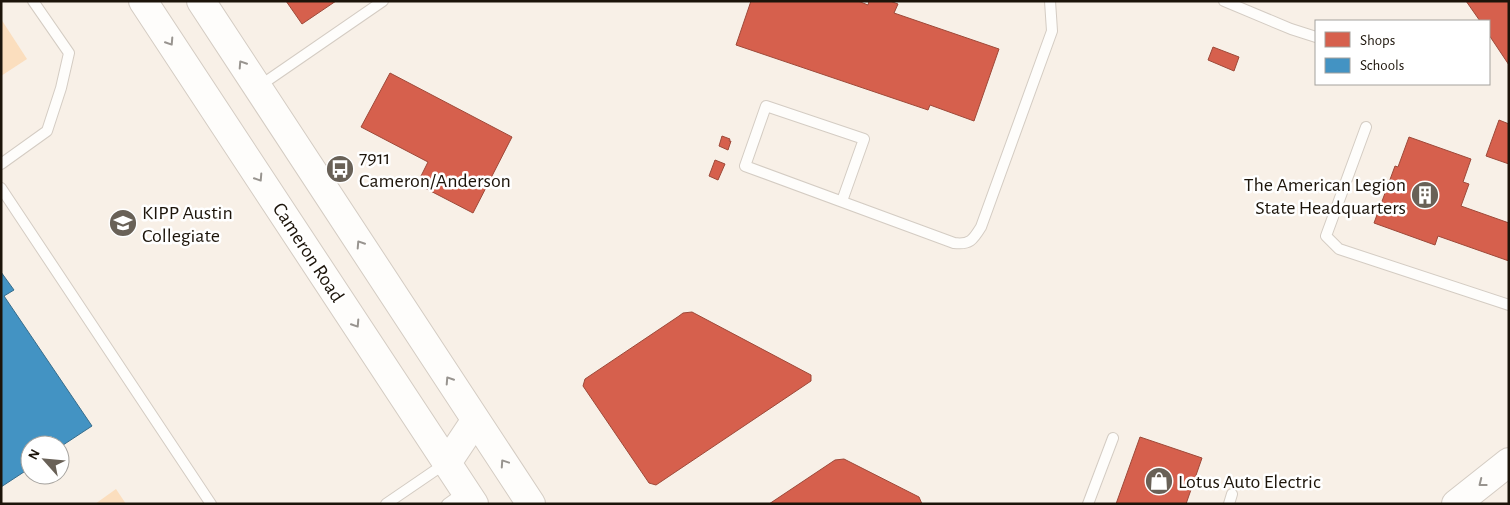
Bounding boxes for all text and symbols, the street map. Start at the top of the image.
legend [1315,20,1490,85]
text: Shops [1360,33,1395,48]
one-way arrow [164,36,173,46]
text: Schools [1360,58,1404,73]
one-way arrow [239,61,248,70]
place label: 7911 Cameron/Anderson [359,148,511,191]
bus stop icon: 7911 Cameron/Anderson [325,154,355,184]
one-way arrow [253,172,263,181]
place label: The American Legion State Headquarters [1244,175,1406,218]
building icon: The American Legion State Headquarters [1410,180,1440,210]
street label: Cameron Road [269,199,348,306]
place label: KIPP Austin Collegiate [142,203,233,246]
school or university icon: KIPP Austin Collegiate [108,208,138,238]
one-way arrow [357,241,366,250]
one-way arrow [349,318,359,327]
one-way arrow [446,377,455,386]
north arrow [20,435,70,485]
text: N [26,447,43,462]
one-way arrow [501,460,510,469]
shop icon: Lotus Auto Electric [1144,466,1174,496]
place label: Lotus Auto Electric [1178,472,1321,492]
one-way arrow [1479,477,1488,485]

